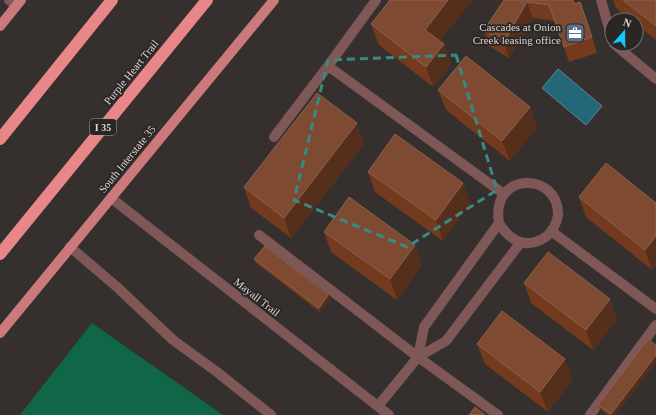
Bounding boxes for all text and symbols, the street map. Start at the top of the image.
north arrow [604,12,644,52]
text: N [622,16,633,30]
place label: Cascades at Onion Creek leasing office [473,21,561,46]
office icon: Cascades at Onion Creek leasing office [564,22,586,44]
street label: Purple Heart Trail [101,37,161,107]
road number: I 35 [90,119,116,135]
street label: South Interstate 35 [96,123,158,195]
street label: Mayall Trail [232,275,282,319]

